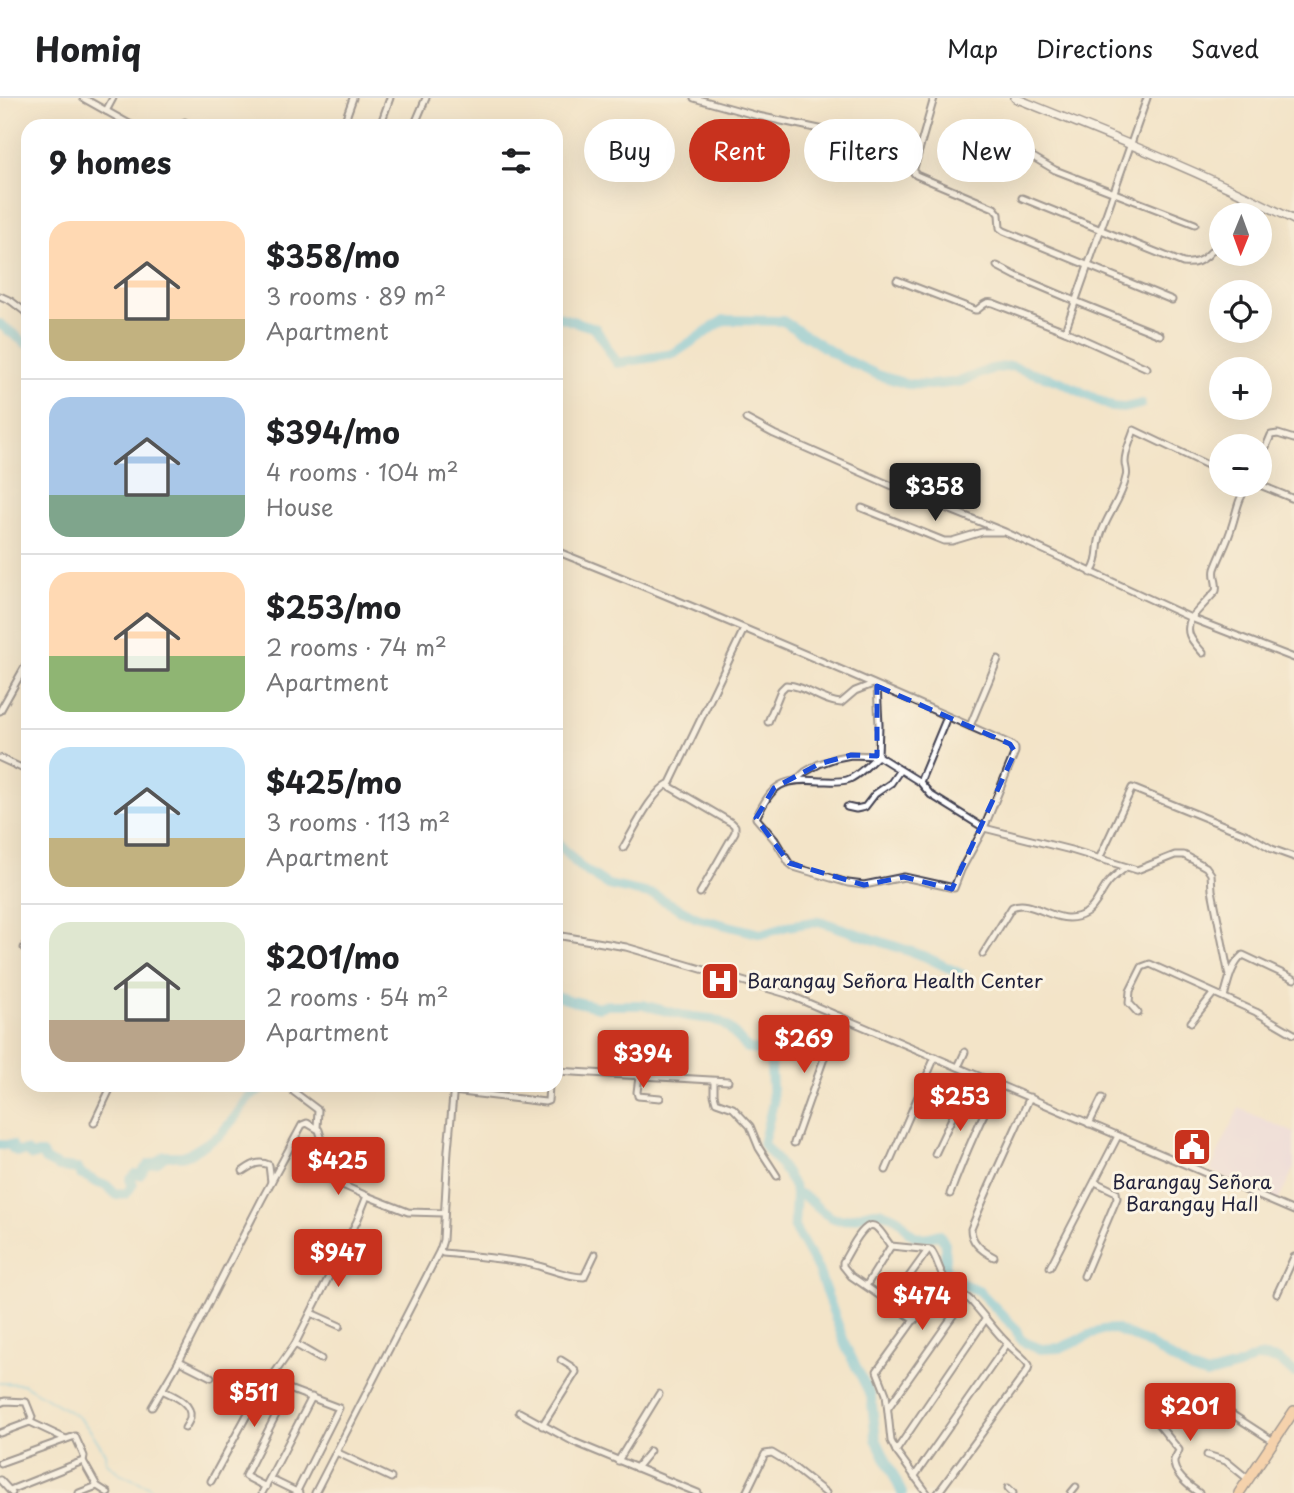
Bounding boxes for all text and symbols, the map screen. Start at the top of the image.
text: Homiq [35,23,141,73]
text: Map [947,30,998,66]
text: Directions [1036,30,1153,66]
text: Saved [1191,30,1259,66]
chip: Buy [584,119,675,182]
chip: Rent [689,119,790,182]
chip: Filters [804,119,923,182]
chip: New [937,119,1035,182]
text: 9 homes [49,139,171,184]
icon: filters [497,142,535,180]
north arrow [1209,203,1272,266]
map controls [1209,203,1272,497]
text: $358/mo [266,233,400,278]
icon: home [105,249,189,333]
text: 3 rooms · 89 m² [266,278,446,313]
button: locate [1209,280,1272,343]
text: Apartment [266,313,389,348]
button: + [1209,357,1272,420]
text: $394/mo [266,409,400,454]
icon: home [105,425,189,509]
button: − [1209,434,1272,497]
text: 4 rooms · 104 m² [266,454,459,489]
pin: $358 [894,464,976,523]
text: $358 [906,468,964,503]
text: House [266,489,333,524]
text: $253/mo [266,584,401,629]
icon: home [105,600,189,684]
text: 2 rooms · 74 m² [266,629,447,664]
text: Apartment [266,664,389,699]
text: $425/mo [266,759,402,804]
icon: home [105,775,189,859]
text: 3 rooms · 113 m² [266,804,450,839]
text: Apartment [266,839,389,874]
text: $201/mo [266,934,399,979]
icon: home [105,950,189,1034]
hospital icon: Barangay Señora Health Center [699,960,741,1002]
place label: Barangay Señora Health Center [747,966,1043,994]
text: 2 rooms · 54 m² [266,979,449,1014]
text: Apartment [266,1014,389,1049]
pin: $269 [763,1016,845,1075]
text: $269 [774,1020,834,1055]
pin: $394 [602,1030,684,1090]
text: $394 [614,1035,672,1070]
pin: $253 [919,1074,1001,1133]
text: $253 [930,1078,990,1113]
public building icon: Barangay Señora Barangay Hall [1171,1126,1213,1168]
pin: $425 [297,1138,379,1197]
text: $425 [308,1142,368,1177]
place label: Barangay Señora Barangay Hall [1112,1167,1272,1217]
pin: $947 [297,1230,379,1289]
text: $947 [310,1234,366,1269]
pin: $474 [881,1272,963,1332]
text: $474 [893,1277,951,1312]
pin: $511 [213,1370,295,1429]
text: $511 [229,1374,279,1409]
pin: $201 [1149,1384,1231,1443]
text: $201 [1161,1388,1219,1423]

